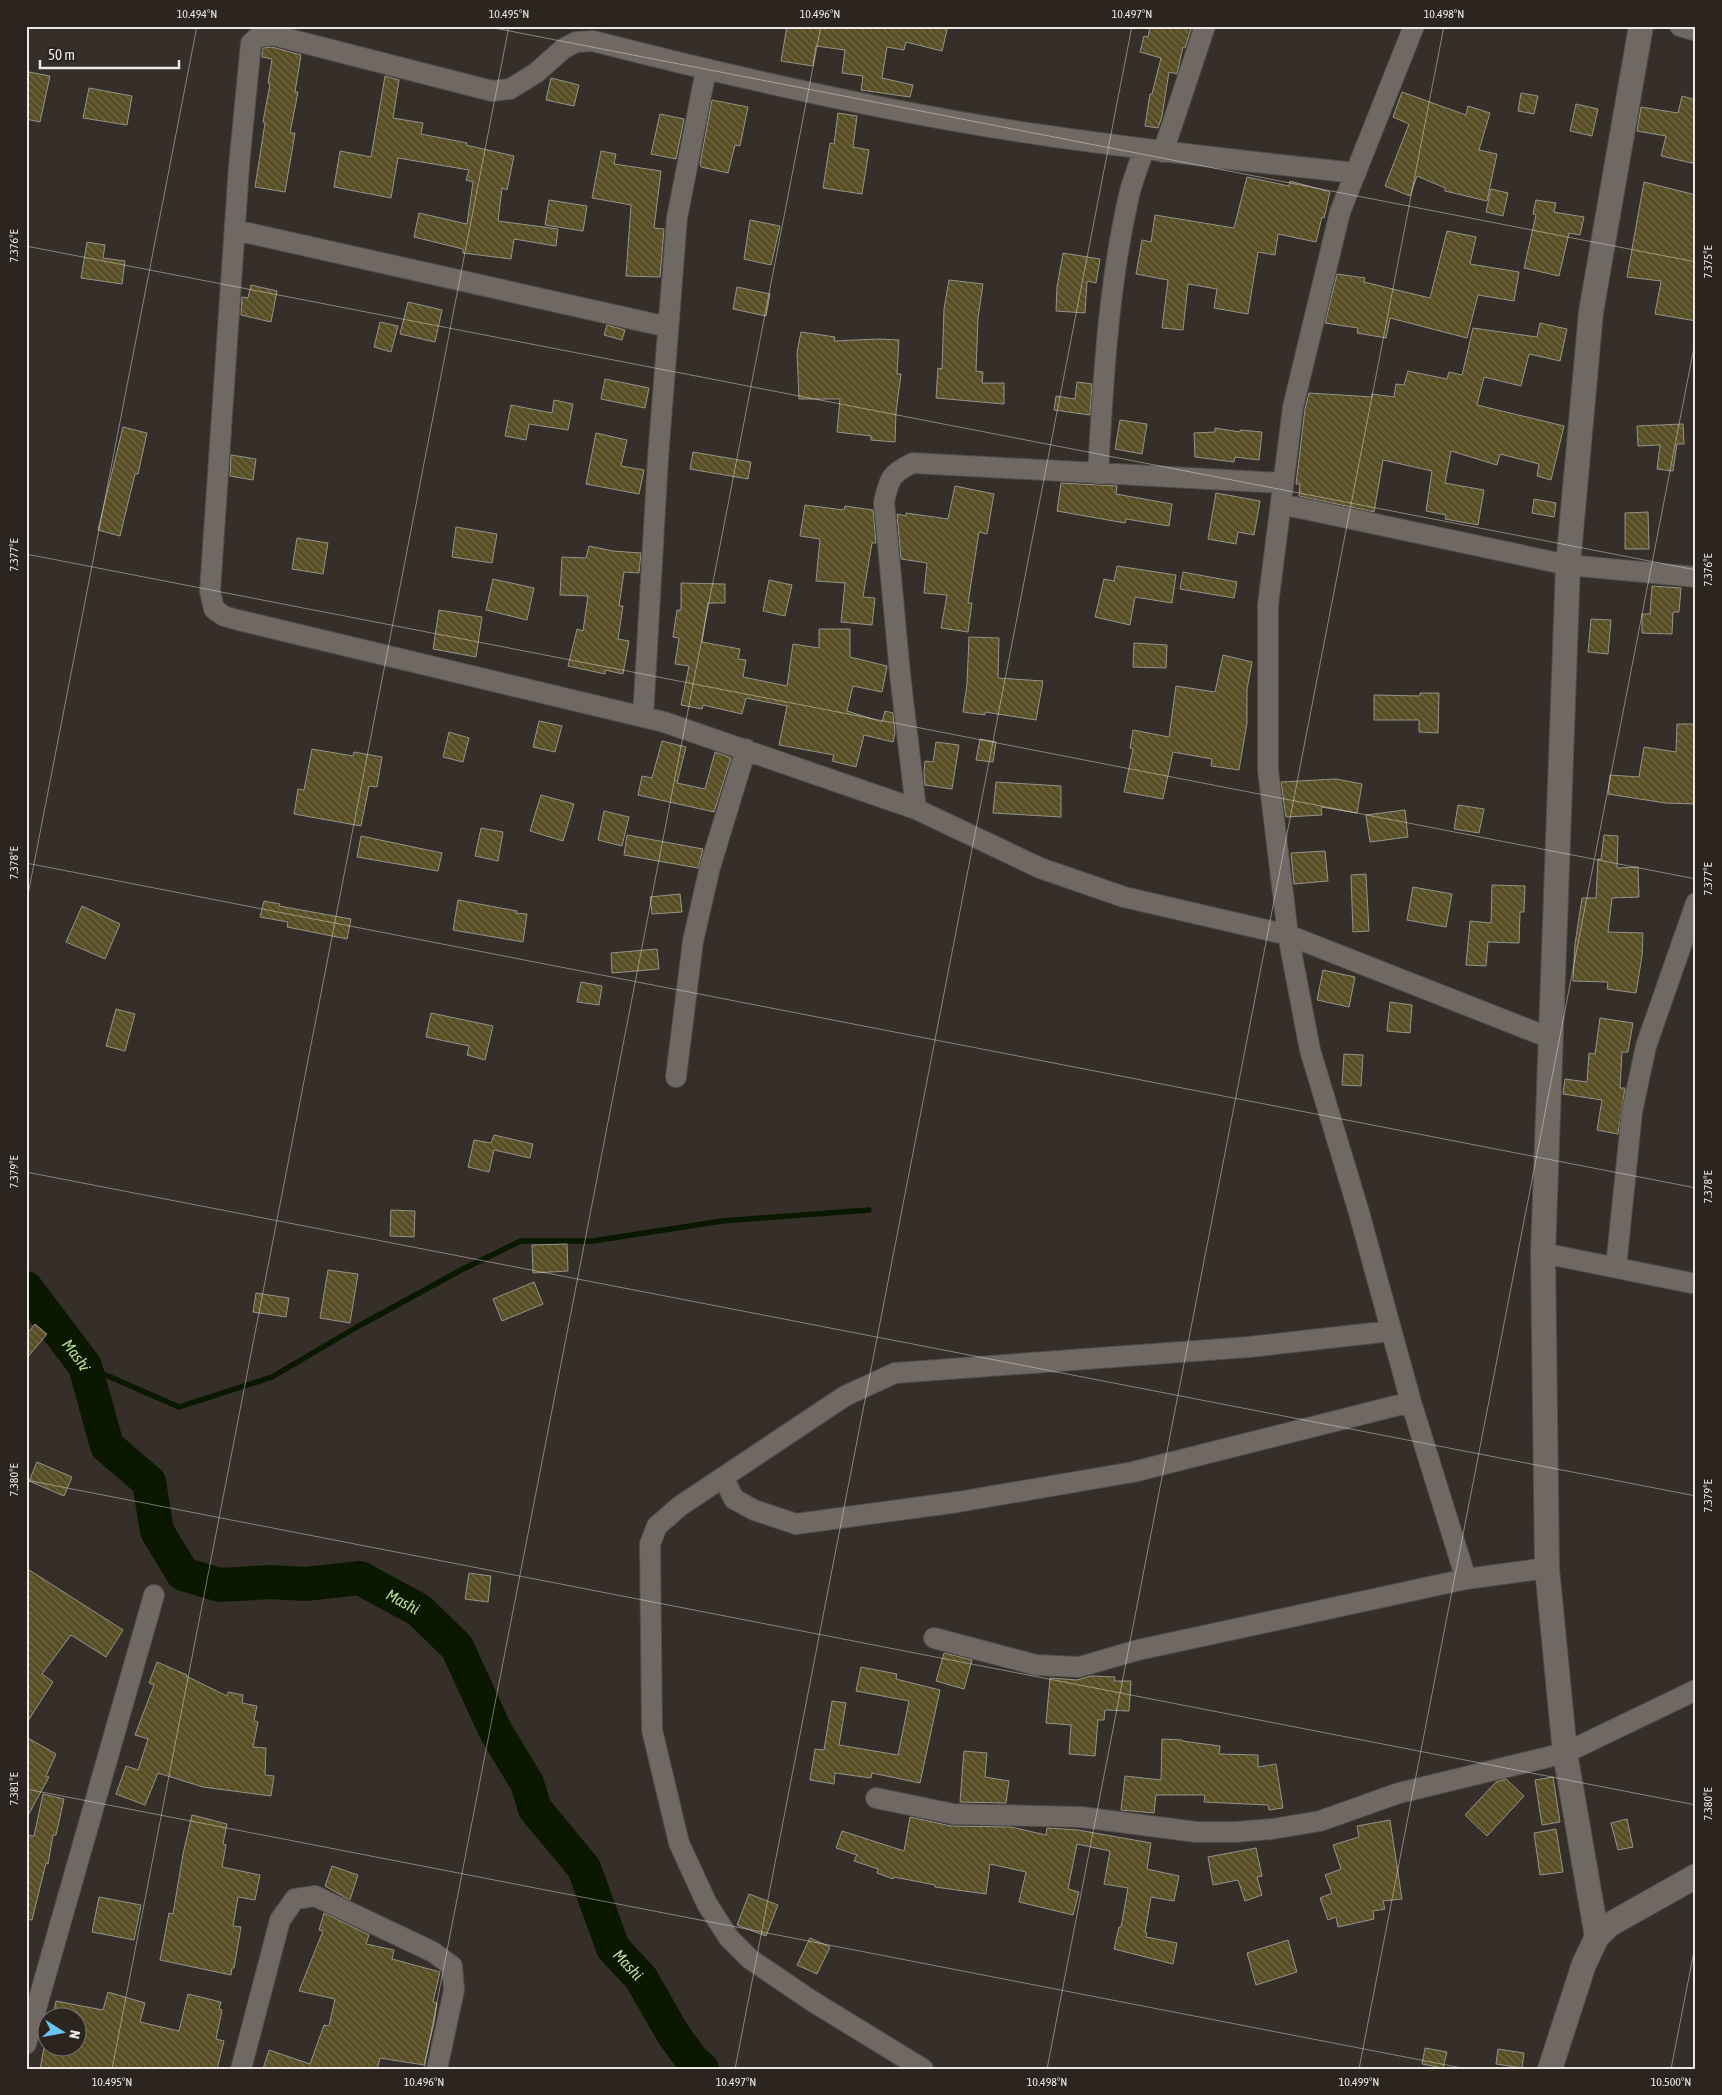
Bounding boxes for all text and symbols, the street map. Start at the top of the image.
text: 10.494°N [177,7,217,21]
text: 10.495°N [489,7,529,21]
text: 10.496°N [800,7,840,21]
text: 10.497°N [1112,7,1152,21]
text: 10.498°N [1424,7,1464,21]
scale bar [40,38,179,70]
text: 50 m [48,46,75,63]
text: 7.376°E [7,229,21,263]
text: 7.375°E [1701,245,1715,279]
text: 7.377°E [7,538,21,572]
text: 7.376°E [1701,553,1715,587]
text: 7.378°E [7,846,21,880]
text: 7.377°E [1701,862,1715,896]
text: 7.379°E [7,1155,21,1189]
text: 7.378°E [1701,1170,1715,1204]
water label: Mashi [59,1335,95,1372]
text: 7.380°E [7,1463,21,1497]
text: 7.379°E [1701,1479,1715,1513]
water label: Mashi [383,1585,423,1618]
text: 7.381°E [7,1772,21,1806]
text: 7.380°E [1701,1787,1715,1821]
water label: Mashi [610,1945,647,1984]
north arrow [38,2008,88,2058]
text: N [66,2029,83,2040]
text: 10.495°N [92,2075,132,2089]
text: 10.496°N [404,2075,444,2089]
text: 10.497°N [716,2075,756,2089]
text: 10.498°N [1027,2075,1067,2089]
text: 10.499°N [1339,2075,1379,2089]
text: 10.500°N [1651,2075,1691,2089]

